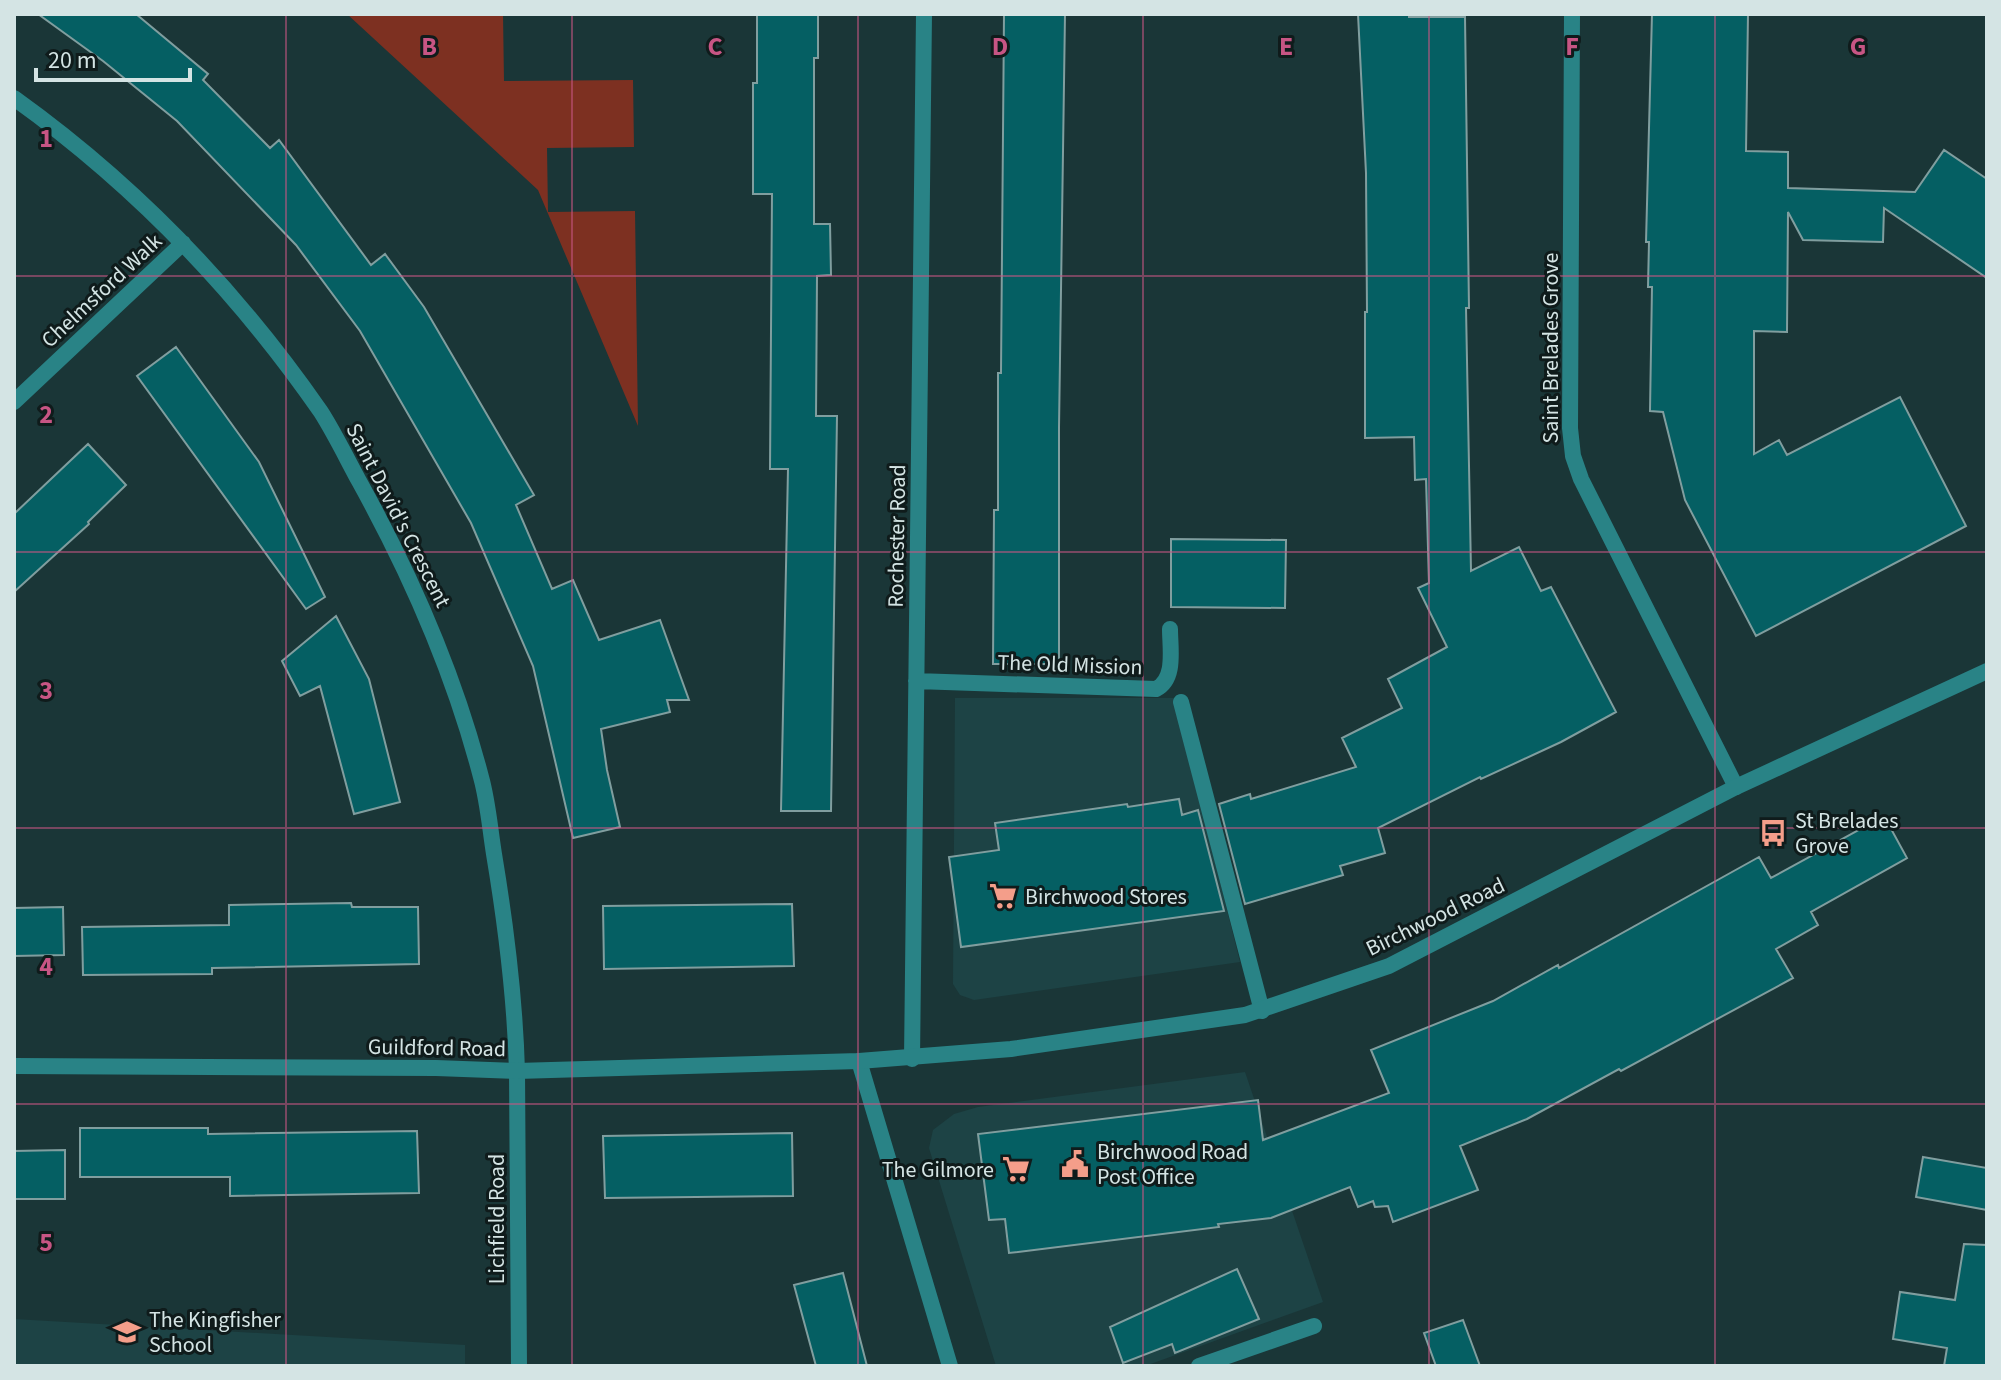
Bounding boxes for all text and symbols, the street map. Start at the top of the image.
text: B [421,28,437,65]
text: C [707,28,723,65]
text: D [992,28,1008,65]
text: E [1279,28,1293,65]
text: F [1565,28,1579,65]
text: G [1850,28,1866,65]
scale bar [36,32,190,82]
text: 20 m [48,43,97,78]
text: 1 [39,120,53,157]
street label: Chelmsford Walk [34,226,169,355]
street label: Saint Brelades Grove [1535,253,1567,443]
text: 2 [39,396,53,433]
street label: Saint David's Crescent [338,418,459,614]
street label: Rochester Road [880,464,914,608]
street label: The Old Mission [997,646,1143,684]
text: 3 [39,672,53,709]
place label: St Brelades Grove [1795,805,1898,862]
bus stop icon: St Brelades Grove [1758,818,1788,848]
street label: Birchwood Road [1360,869,1510,964]
supermarket icon: Birchwood Stores [988,881,1018,911]
place label: Birchwood Stores [1025,881,1187,913]
text: 4 [39,948,53,985]
street label: Guildford Road [368,1031,506,1065]
place label: Birchwood Road Post Office [1097,1136,1248,1193]
public building icon: Birchwood Road Post Office [1060,1149,1090,1179]
street label: Lichfield Road [481,1154,513,1284]
place label: The Gilmore [882,1154,994,1186]
supermarket icon: The Gilmore [1001,1154,1031,1184]
text: 5 [39,1224,53,1261]
place label: The Kingfisher School [149,1304,281,1361]
school or university icon: The Kingfisher School [112,1317,142,1347]

